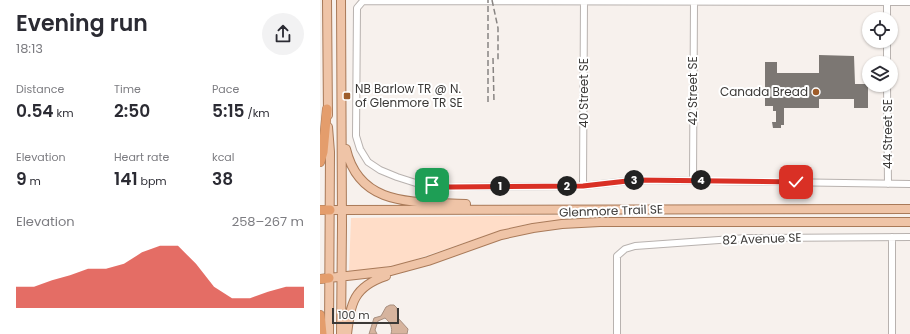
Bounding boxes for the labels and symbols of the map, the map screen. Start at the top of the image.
street label: 42 Street SE [684,56,701,126]
street label: 40 Street SE [575,58,592,128]
place label: NB Barlow TR @ N. of Glenmore TR SE [355,80,463,111]
place label: Canada Bread [720,83,808,100]
marker: Canada Bread [811,87,821,97]
marker: NB Barlow TR @ N. of Glenmore TR SE [342,91,352,101]
street label: 44 Street SE [879,99,896,169]
pin [779,165,813,199]
pin [415,168,449,202]
pin: 3 [624,170,644,190]
pin: 4 [691,170,711,190]
pin: 1 [490,176,510,196]
pin: 2 [557,176,577,196]
street label: Glenmore Trail SE [559,200,663,221]
street label: 82 Avenue SE [722,229,802,248]
scale bar [332,306,399,325]

